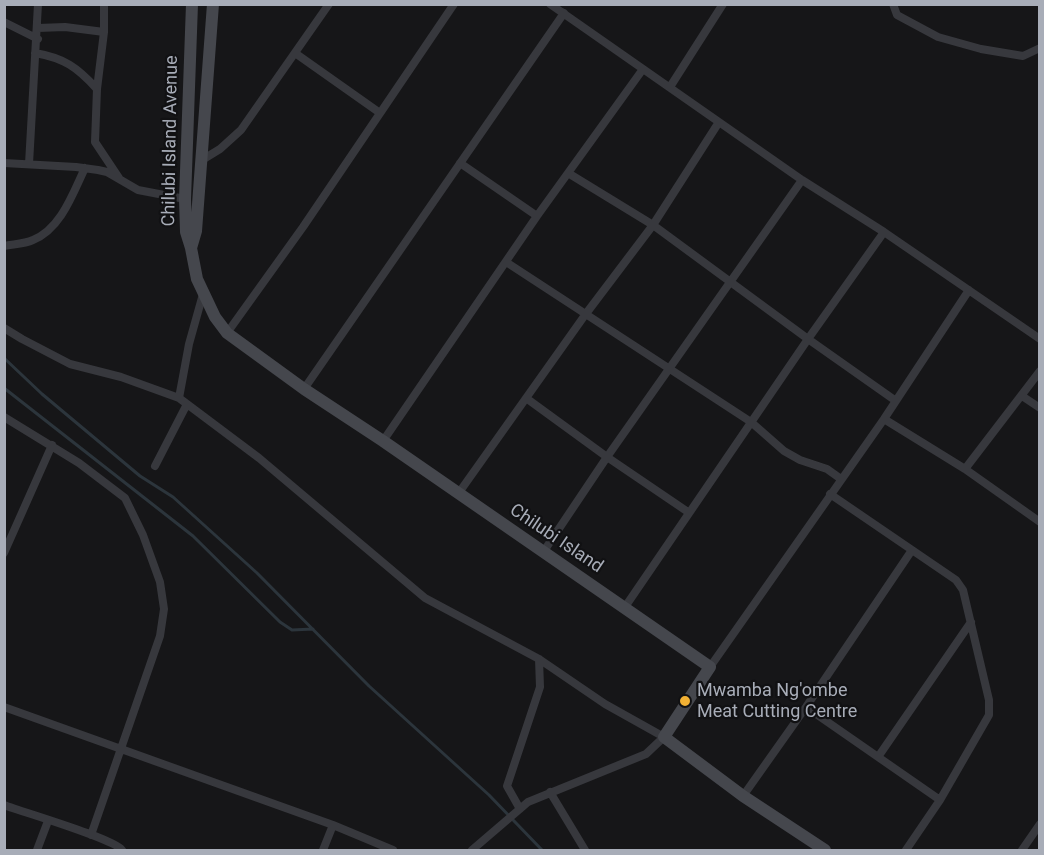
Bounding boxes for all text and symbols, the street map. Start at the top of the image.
street label: Chilubi Island Avenue [159,55,183,227]
street label: Chilubi Island [505,500,607,578]
place label: Mwamba Ng'ombe Meat Cutting Centre [697,680,857,722]
marker: Mwamba Ng'ombe Meat Cutting Centre [678,694,692,708]

